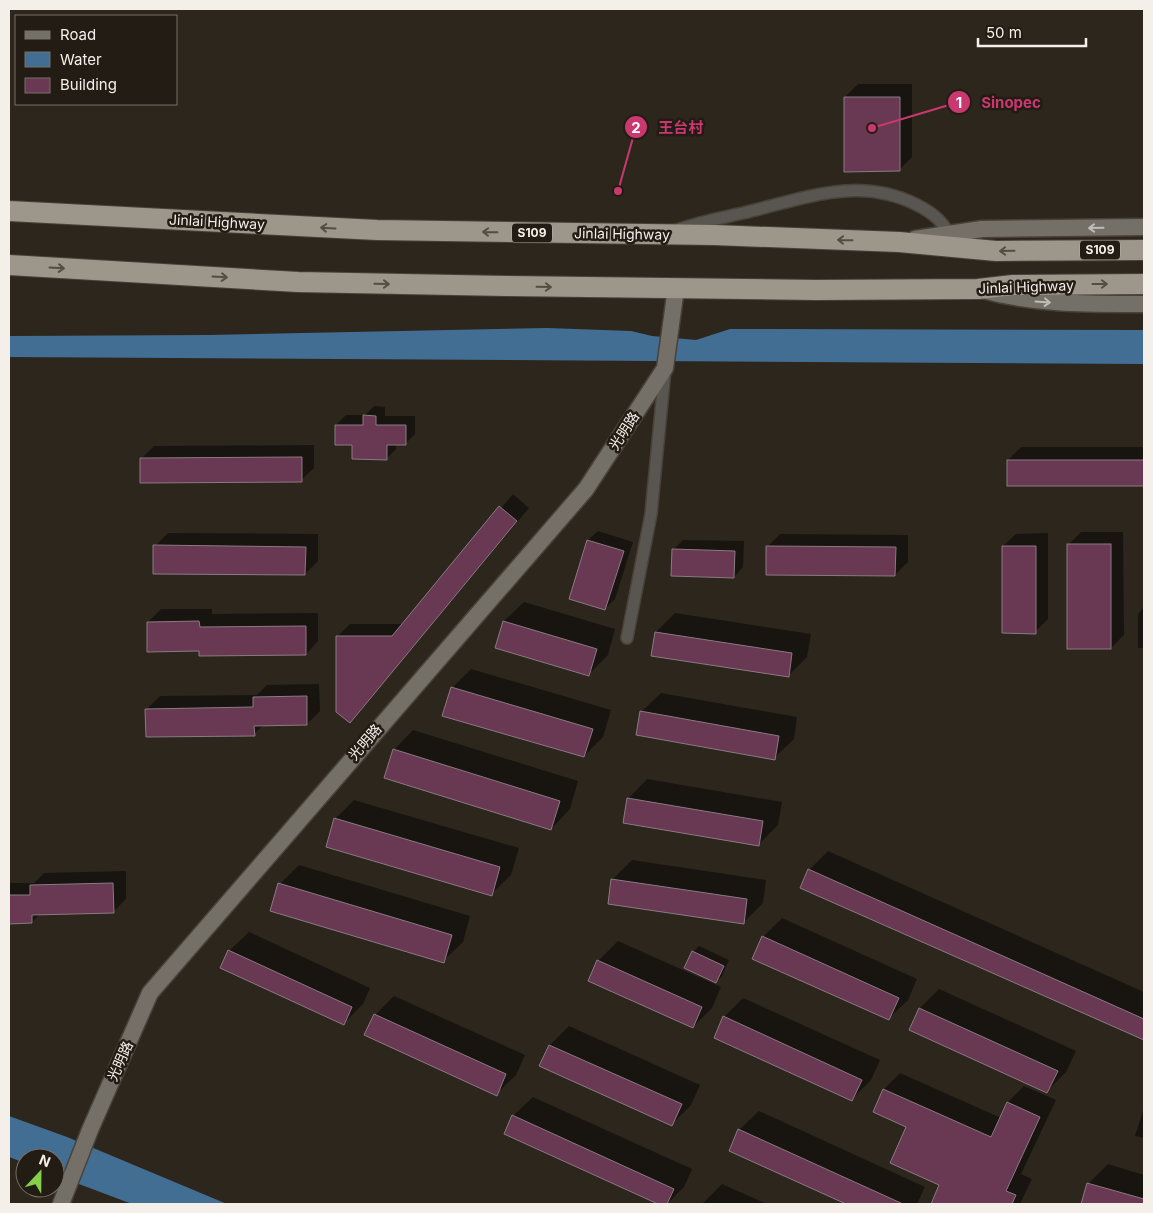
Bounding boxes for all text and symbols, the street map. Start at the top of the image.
legend [15,15,178,105]
scale bar [978,15,1086,47]
text: 50 m [986,23,1022,42]
text: Road [60,25,96,44]
text: Water [60,50,102,69]
text: Building [60,75,117,94]
callout: Sinopec [946,87,1051,117]
text: 1 [956,93,962,112]
text: Sinopec [981,93,1041,112]
callout: 王台村 [623,112,713,142]
text: 2 [631,118,641,137]
text: 王台村 [658,118,704,137]
street label: Jinlai Highway [169,211,265,233]
one-way arrow [320,223,336,232]
one-way arrow [1088,223,1104,233]
road number: S109 [512,224,552,242]
street label: Jinlai Highway [574,224,670,243]
one-way arrow [482,228,498,237]
one-way arrow [837,235,854,245]
road number: S109 [1080,240,1120,260]
one-way arrow [999,246,1016,256]
one-way arrow [49,263,65,272]
one-way arrow [211,273,227,282]
street label: Jinlai Highway [978,276,1074,297]
one-way arrow [374,279,390,288]
one-way arrow [1092,279,1108,289]
one-way arrow [536,282,552,291]
one-way arrow [1035,297,1051,307]
street label: 光明路 [605,408,642,453]
street label: 光明路 [344,720,385,763]
street label: 光明路 [103,1038,136,1083]
north arrow [15,1148,65,1198]
text: N [37,1151,53,1170]

